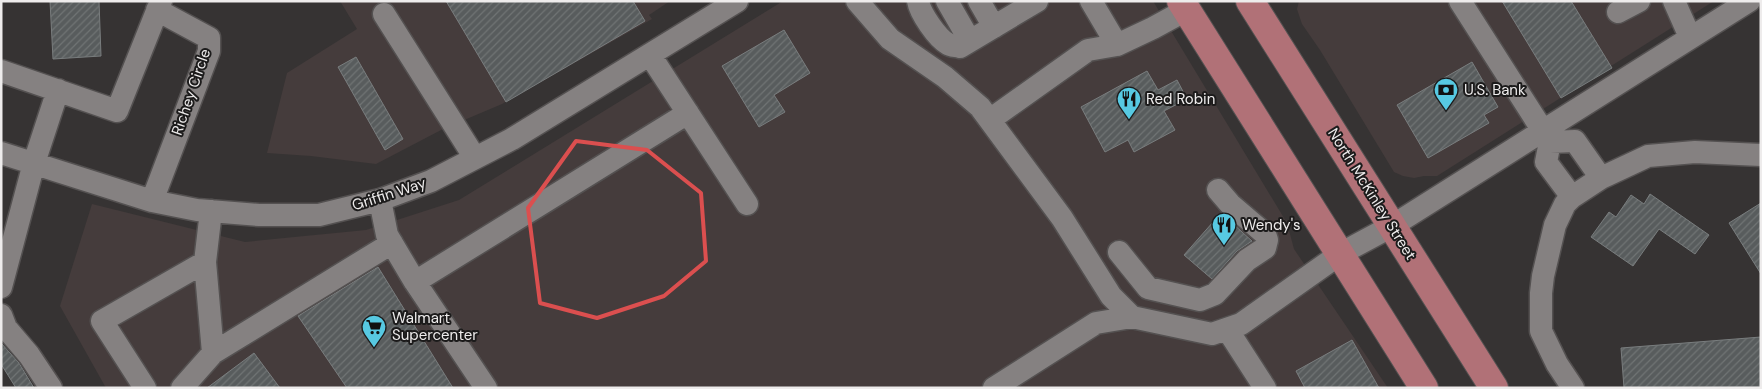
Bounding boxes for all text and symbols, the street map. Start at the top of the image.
street label: Richey Circle [167,46,215,138]
bank icon: U.S. Bank [1433,77,1459,111]
place label: U.S. Bank [1464,80,1526,100]
restaurant icon: Red Robin [1116,86,1142,120]
place label: Red Robin [1146,89,1215,109]
street label: North McKinley Street [1323,124,1421,264]
street label: Griffin Way [349,172,429,215]
restaurant icon: Wendy's [1211,212,1237,246]
place label: Wendy's [1242,215,1301,235]
place label: Walmart Supercenter [392,308,478,345]
supermarket icon: Walmart Supercenter [361,314,387,348]

